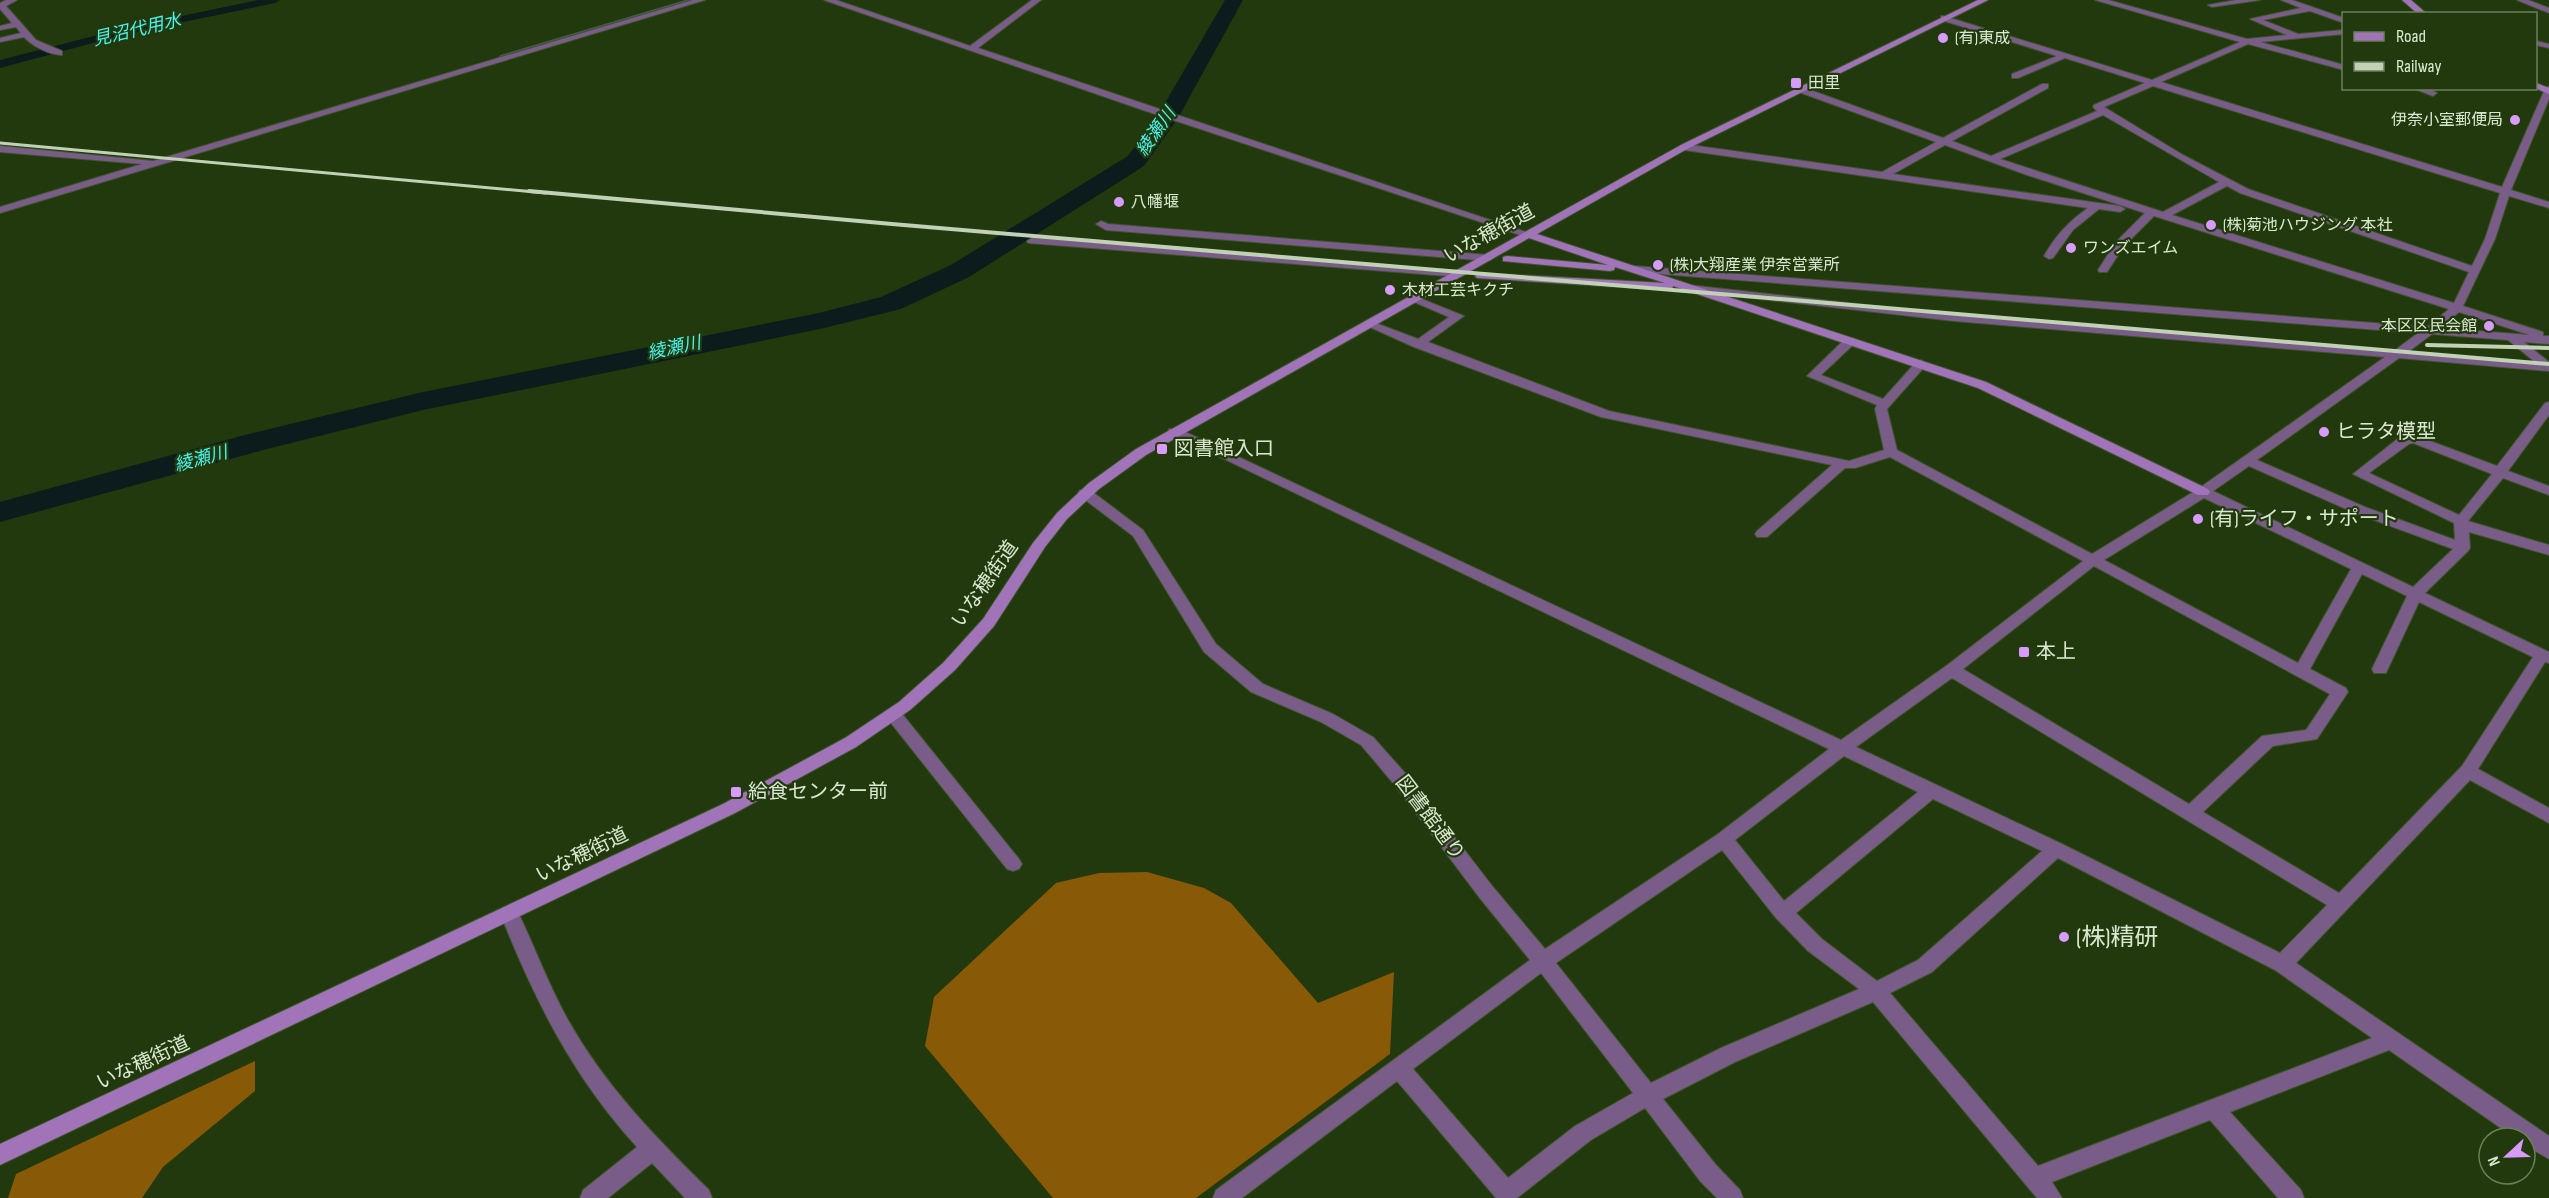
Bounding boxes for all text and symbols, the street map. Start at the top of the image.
water label: 見沼代用水 [91,9,185,50]
legend [2342,12,2537,90]
text: Road [2396,26,2426,47]
place label: (有)東成 [1955,29,2010,48]
marker: (有)東成 [1936,31,1950,45]
text: Railway [2396,56,2441,77]
place label: 田里 [1808,74,1840,93]
marker: 田里 [1789,76,1803,90]
water label: 綾瀬川 [1132,102,1181,160]
place label: 伊奈小室郵便局 [2391,111,2503,130]
marker: 伊奈小室郵便局 [2508,113,2522,127]
place label: 八幡堰 [1131,193,1179,212]
marker: 八幡堰 [1112,195,1126,209]
street label: いな穂街道 [1439,199,1539,269]
place label: (株)菊池ハウジング 本社 [2223,216,2392,235]
marker: (株)菊池ハウジング 本社 [2204,218,2218,232]
place label: ワンズエイム [2083,239,2178,258]
marker: ワンズエイム [2064,241,2078,255]
place label: (株)大翔産業 伊奈営業所 [1670,256,1839,275]
marker: (株)大翔産業 伊奈営業所 [1651,258,1665,272]
place label: 木材工芸キクチ [1402,281,1514,300]
marker: 木材工芸キクチ [1383,283,1397,297]
place label: 本区区民会館 [2381,317,2477,336]
marker: 本区区民会館 [2482,319,2496,333]
water label: 綾瀬川 [645,332,705,364]
place label: ヒラタ模型 [2336,420,2436,444]
marker: ヒラタ模型 [2317,425,2331,439]
place label: 図書館入口 [1174,437,1274,461]
water label: 綾瀬川 [172,441,232,476]
marker: 図書館入口 [1155,442,1169,456]
place label: (有)ライフ・サポート [2210,507,2399,531]
marker: (有)ライフ・サポート [2191,512,2205,526]
street label: いな穂街道 [946,536,1024,632]
place label: 本上 [2036,640,2076,664]
marker: 本上 [2017,645,2031,659]
street label: 図書館通り [1390,771,1470,865]
place label: 給食センター前 [748,780,888,804]
marker: 給食センター前 [729,785,743,799]
street label: いな穂街道 [532,822,632,888]
place label: (株)精研 [2076,923,2158,952]
marker: (株)精研 [2057,930,2071,944]
street label: いな穂街道 [93,1031,193,1095]
north arrow [2477,1126,2537,1186]
text: N [2484,1154,2505,1169]

